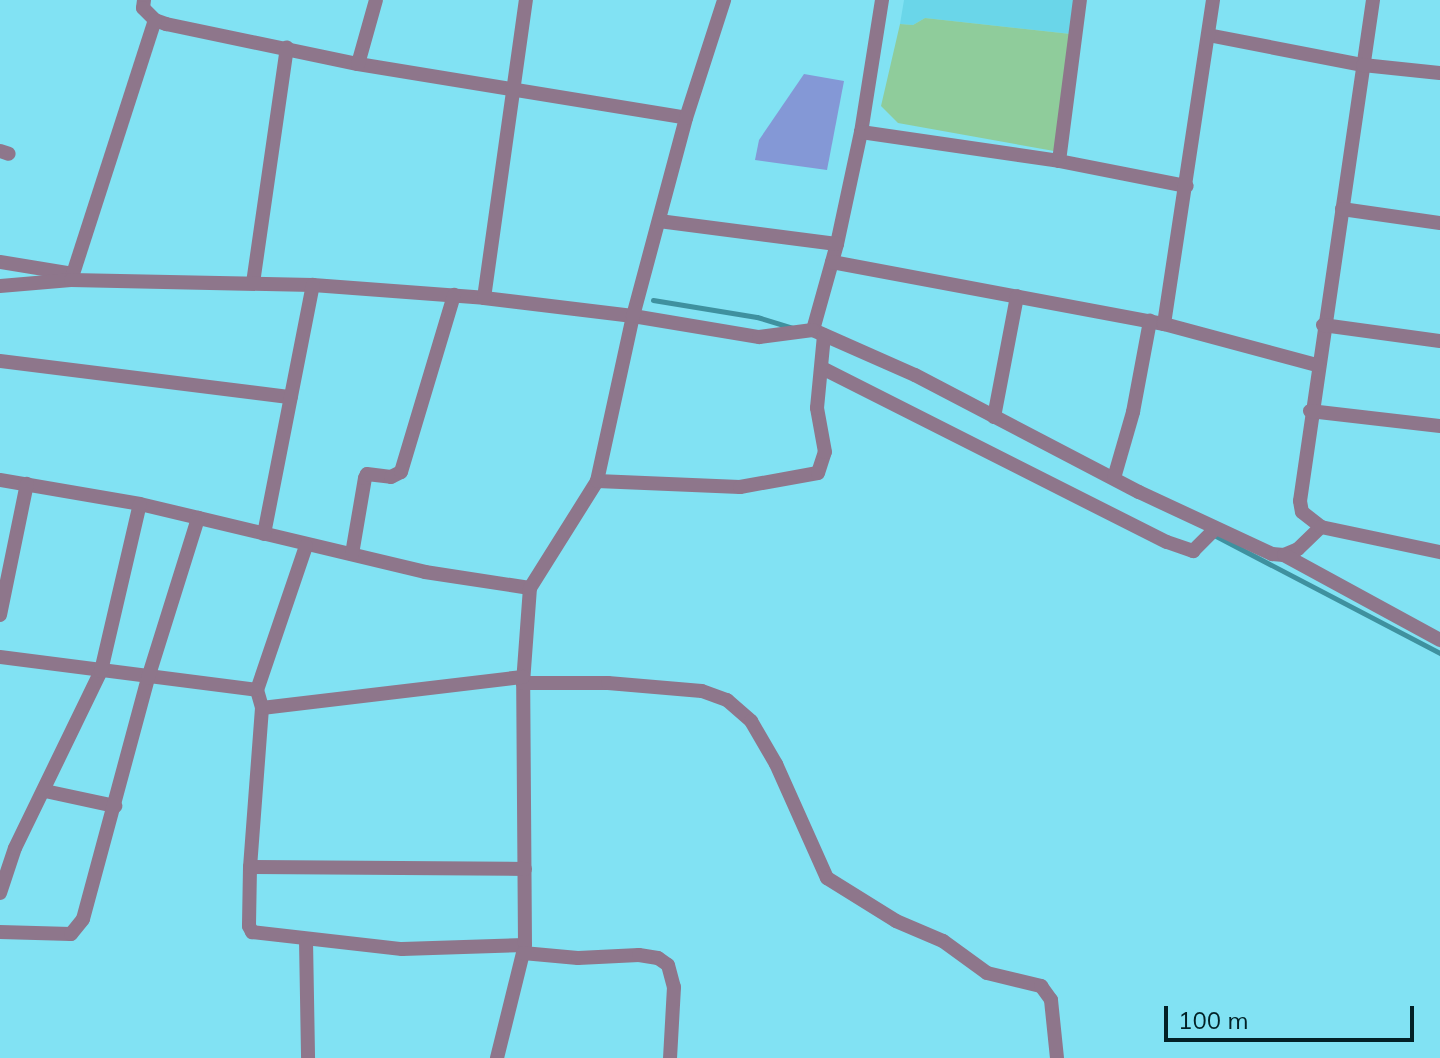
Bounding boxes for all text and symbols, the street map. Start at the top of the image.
scale bar [1168,990,1418,1040]
text: 100 m [1178,1005,1249,1035]

